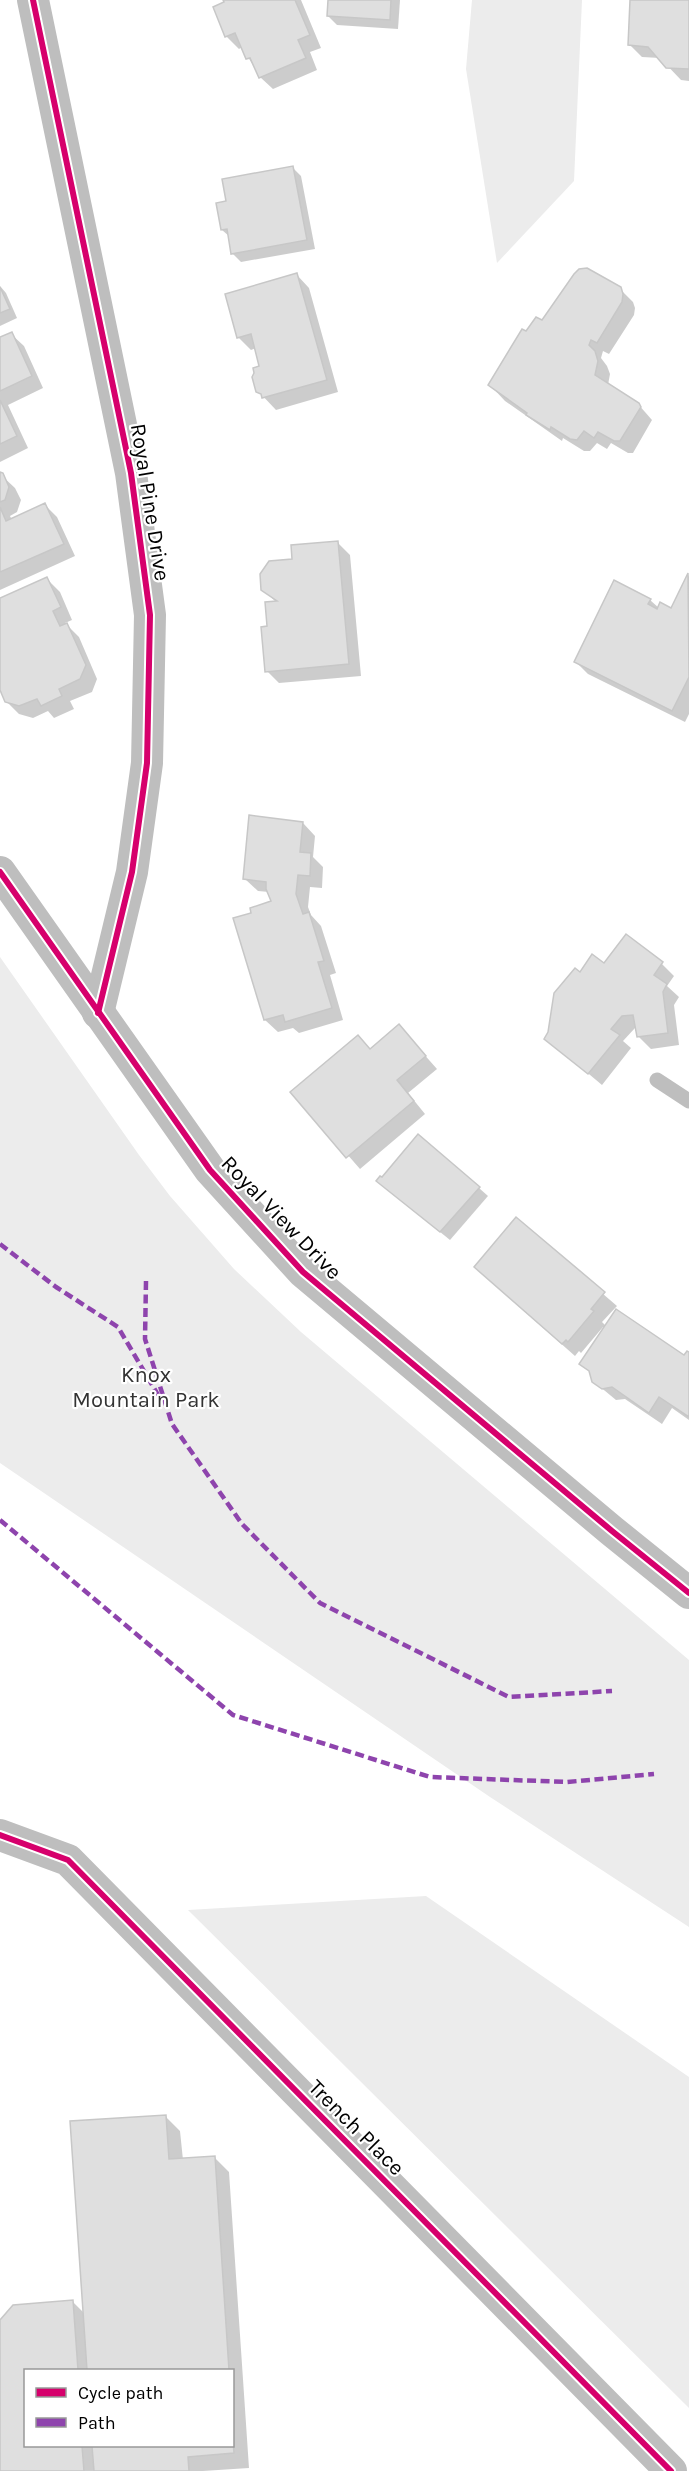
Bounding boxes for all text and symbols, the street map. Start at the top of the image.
street label: Royal Pine Drive [125,422,175,583]
street label: Royal View Drive [216,1150,347,1285]
park label: Knox Mountain Park [72,1362,220,1413]
street label: Trench Place [303,2074,410,2181]
legend [24,2369,234,2447]
text: Cycle path [78,2382,163,2404]
text: Path [78,2412,116,2434]

